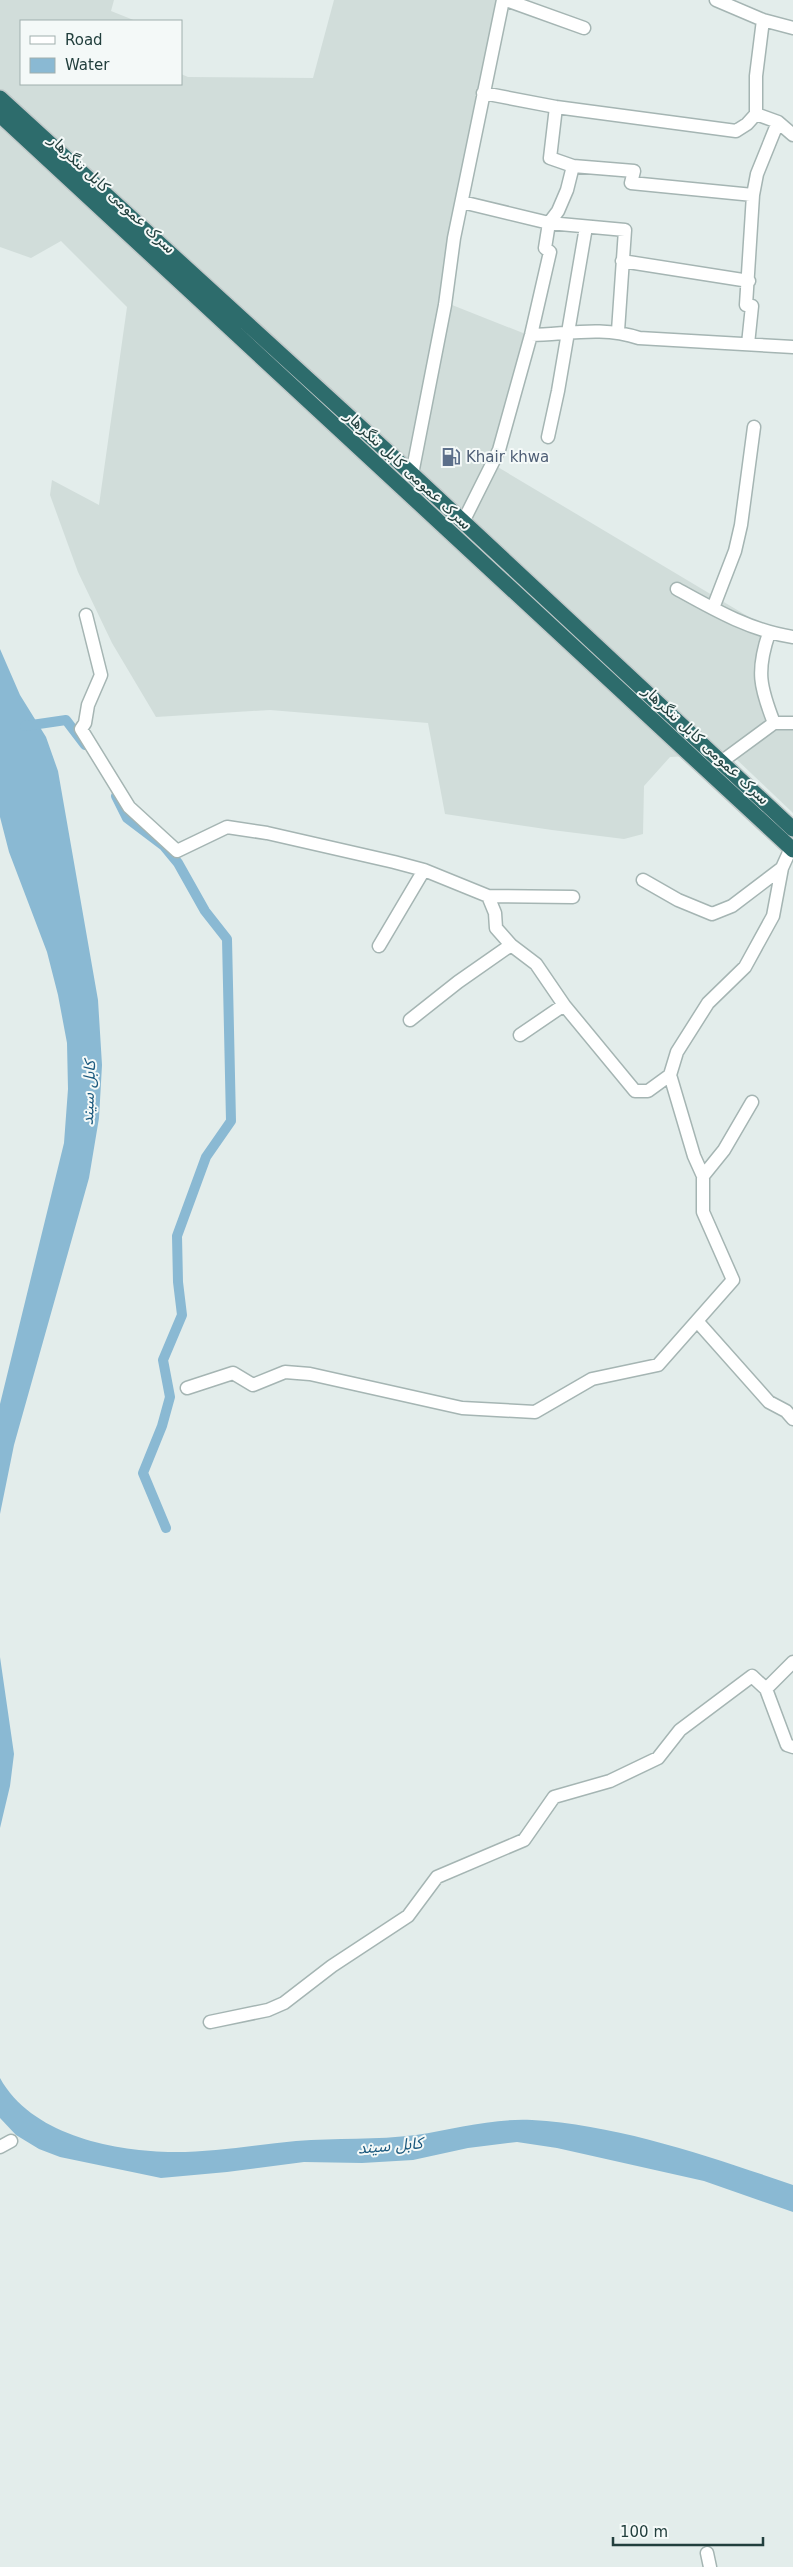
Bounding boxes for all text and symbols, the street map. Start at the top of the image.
legend [20,20,182,85]
text: Road [65,31,103,49]
text: Water [65,56,110,74]
street label: سرک عمومی کابل ننگرهار [44,130,179,257]
street label: سرک عمومی کابل ننگرهار [340,406,475,533]
fuel station icon: Khair khwa [440,446,462,468]
place label: Khair khwa [466,448,549,466]
street label: سرک عمومی کابل ننگرهار [638,681,773,808]
water label: کابل سيند [78,1057,99,1126]
water label: کابل سيند [357,2133,427,2158]
scale bar [613,2514,763,2546]
text: 100 m [620,2523,668,2541]

